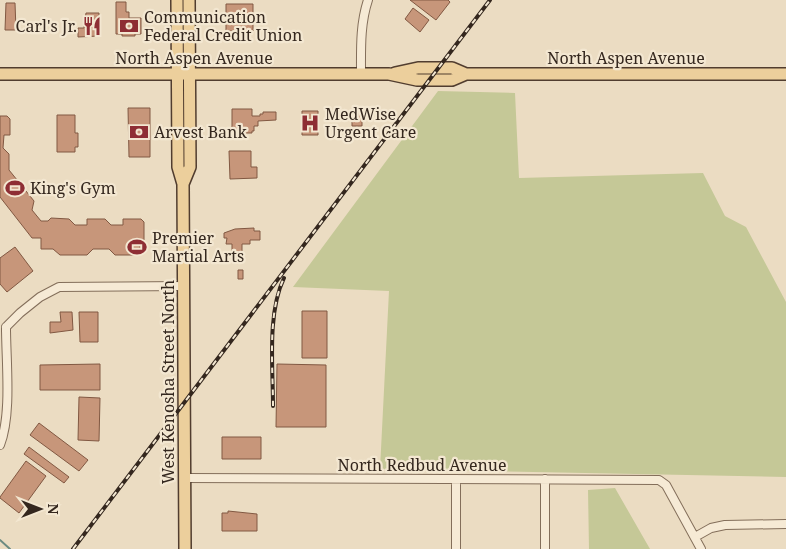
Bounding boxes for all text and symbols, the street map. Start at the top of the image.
place label: Communication Federal Credit Union [144,6,302,46]
place label: Carl's Jr. [16,15,77,37]
restaurant icon: Carl's Jr. [81,15,103,37]
bank icon: Communication Federal Credit Union [118,15,140,37]
street label: North Aspen Avenue [115,47,273,69]
street label: North Aspen Avenue [547,47,705,69]
place label: MedWise Urgent Care [325,103,416,143]
hospital icon: MedWise Urgent Care [299,112,321,134]
bank icon: Arvest Bank [128,121,150,143]
place label: Arvest Bank [154,121,247,143]
sports icon: King's Gym [4,177,26,199]
place label: King's Gym [30,177,116,199]
place label: Premier Martial Arts [152,227,244,267]
sports icon: Premier Martial Arts [126,236,148,258]
street label: West Kenosha Street North [157,280,179,484]
street label: North Redbud Avenue [338,454,506,476]
north arrow [15,484,65,534]
text: N [44,503,63,515]

